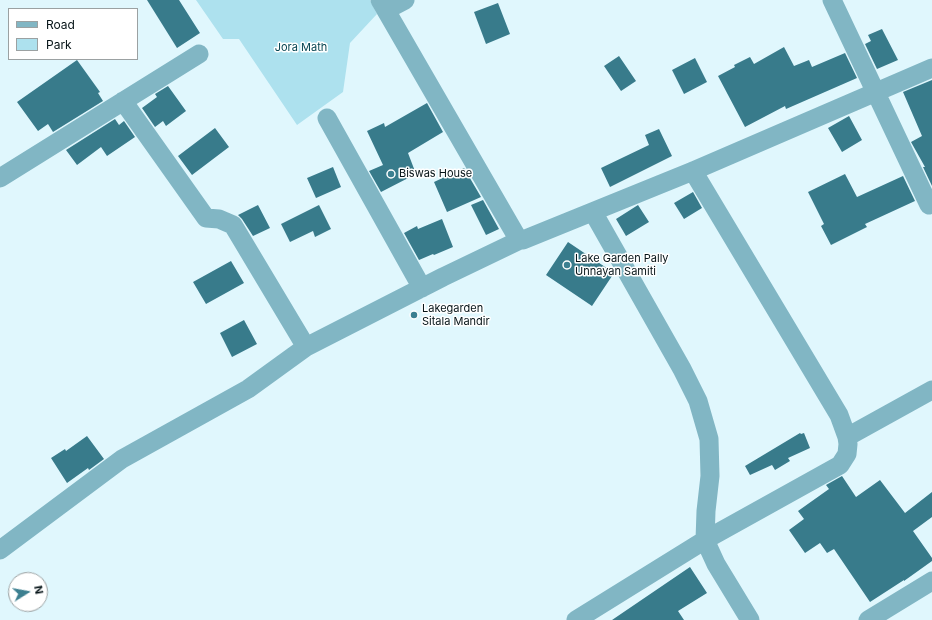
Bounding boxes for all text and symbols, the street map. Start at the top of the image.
legend [8,8,138,60]
text: Road [46,17,75,32]
text: Park [46,37,72,52]
park label: Jora Math [275,41,327,55]
place label: Biswas House [399,167,472,181]
marker: Biswas House [386,169,396,179]
place label: Lake Garden Pally Unnayan Samiti [575,252,669,278]
marker: Lake Garden Pally Unnayan Samiti [562,260,572,270]
place label: Lakegarden Sitala Mandir [422,302,490,328]
marker: Lakegarden Sitala Mandir [409,310,419,320]
north arrow [8,572,48,612]
text: N [31,584,46,595]

